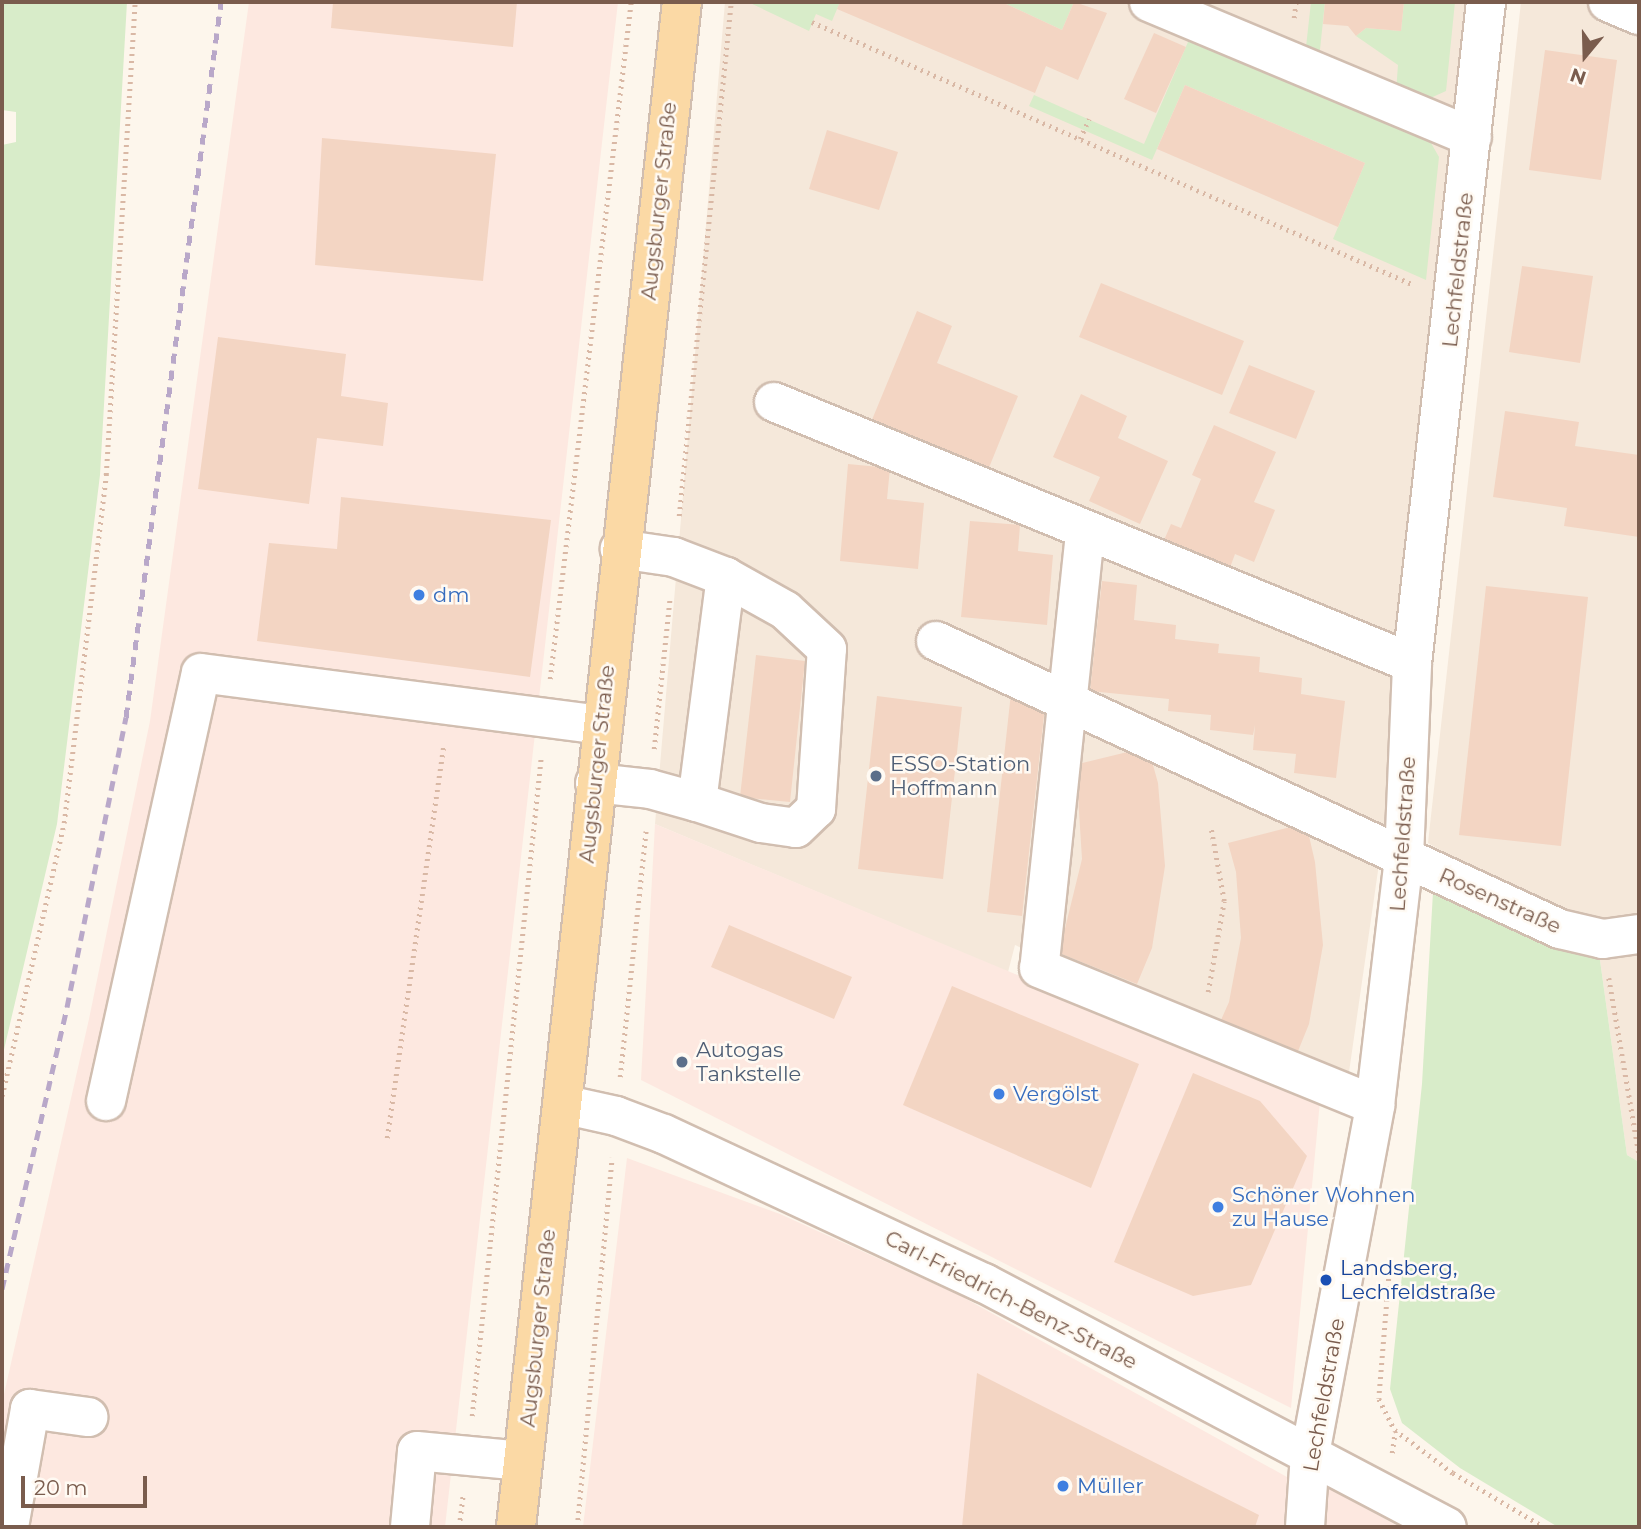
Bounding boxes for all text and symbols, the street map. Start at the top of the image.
north arrow [1550,21,1620,91]
text: N [1567,63,1589,90]
street label: Augsburger Straße [636,101,682,301]
street label: Lechfeldstraße [1437,191,1479,349]
place label: dm [433,582,470,608]
marker: dm [411,587,427,603]
street label: Augsburger Straße [574,664,620,864]
place label: ESSO-Station Hoffmann [890,751,1030,801]
street label: Lechfeldstraße [1385,755,1421,913]
marker: ESSO-Station Hoffmann [868,768,884,784]
street label: Rosenstraße [1435,863,1565,939]
place label: Autogas Tankstelle [696,1037,801,1087]
marker: Autogas Tankstelle [674,1054,690,1070]
place label: Vergölst [1013,1081,1099,1107]
marker: Vergölst [991,1086,1007,1102]
place label: Schöner Wohnen zu Hause [1232,1182,1415,1232]
marker: Schöner Wohnen zu Hause [1210,1199,1226,1215]
street label: Carl-Friedrich-Benz-Straße [881,1225,1141,1375]
street label: Augsburger Straße [515,1228,561,1428]
place label: Landsberg, Lechfeldstraße [1340,1255,1496,1305]
marker: Landsberg, Lechfeldstraße [1318,1272,1334,1288]
street label: Lechfeldstraße [1298,1316,1350,1474]
scale bar [24,1462,150,1506]
place label: Müller [1077,1473,1144,1499]
text: 20 m [34,1475,88,1500]
marker: Müller [1055,1478,1071,1494]

